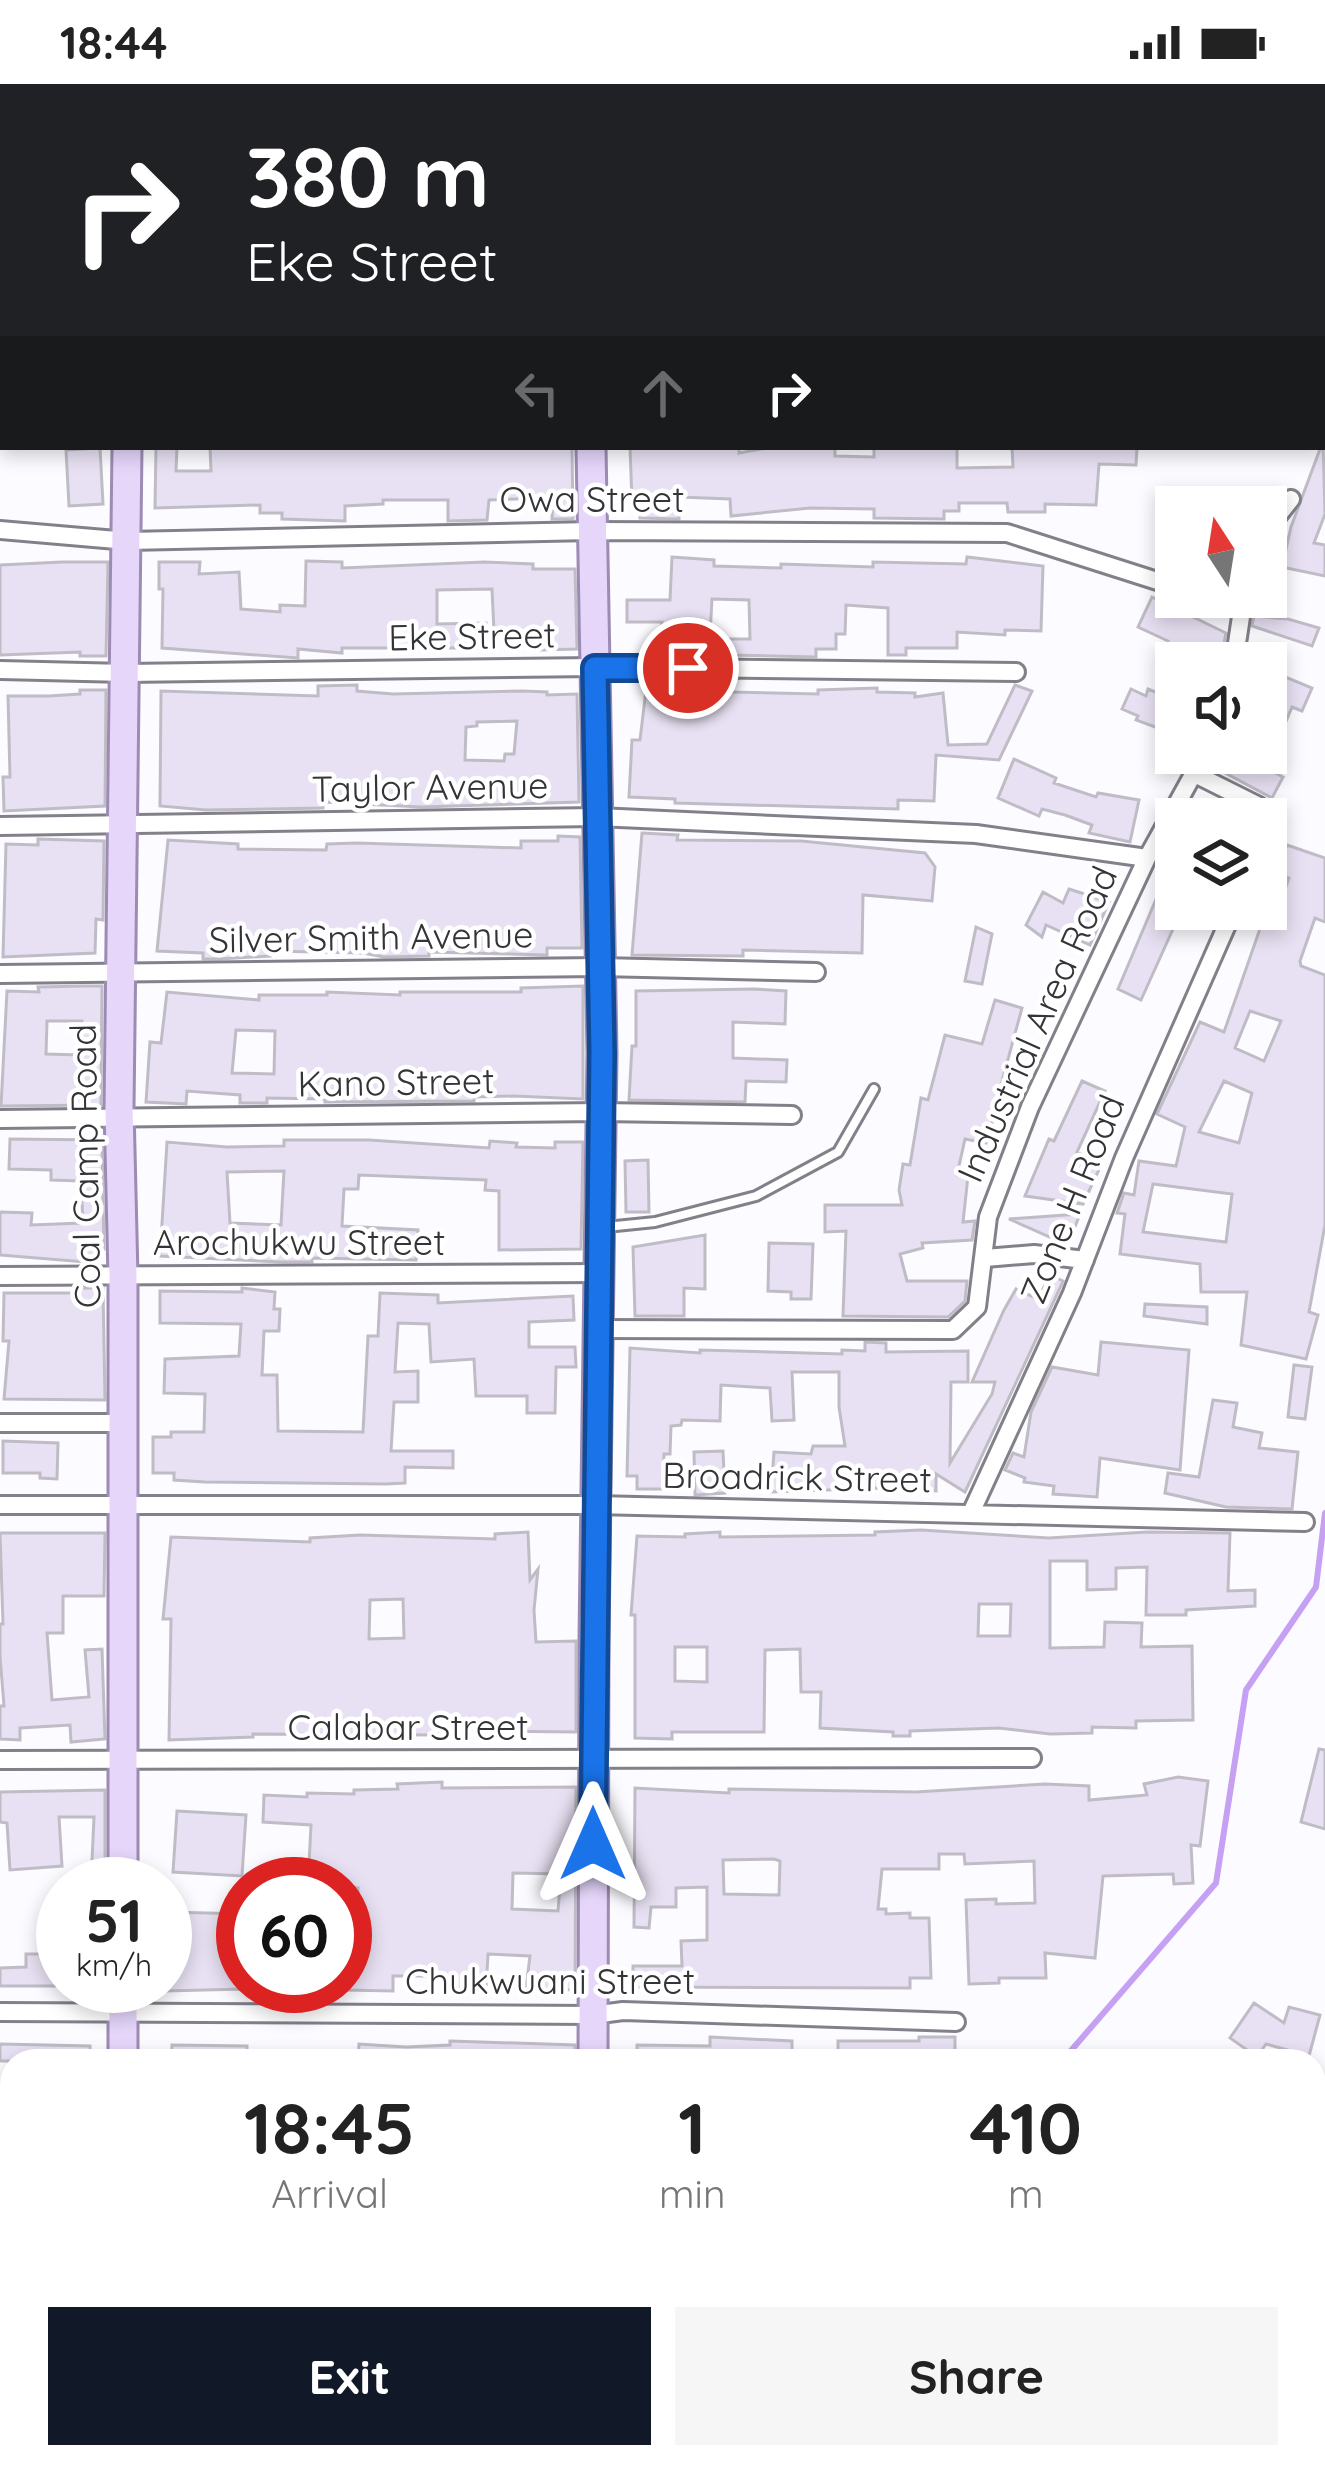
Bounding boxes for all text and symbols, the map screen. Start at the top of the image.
text: 18:44 [60,14,167,70]
text: 380 m [246,123,490,228]
icon: right [48,132,204,288]
text: Eke Street [246,227,497,295]
icon: left [504,360,570,426]
icon: ahead [630,360,696,426]
icon: right [756,360,822,426]
street label: Owa Street [500,476,684,521]
north arrow [1155,486,1287,618]
map controls [1155,486,1287,930]
street label: Eke Street [388,612,556,659]
pin [637,617,739,719]
icon: arrive [655,635,721,701]
button: sound [1155,642,1287,774]
street label: Taylor Avenue [311,762,549,811]
button: layers [1155,798,1287,930]
street label: Industrial Area Road [947,859,1126,1189]
street label: Silver Smith Avenue [208,911,534,962]
street label: Coal Camp Road [60,1023,109,1309]
street label: Kano Street [297,1057,495,1106]
street label: Zone H Road [1009,1088,1134,1310]
street label: Arochukwu Street [153,1219,445,1264]
street label: Broadrick Street [662,1452,932,1501]
street label: Calabar Street [287,1704,529,1749]
position arrow [530,1781,656,1907]
speed limit sign: 60 [216,1857,372,2013]
text: 51 [85,1882,143,1957]
text: km/h [76,1946,152,1984]
street label: Chukwuani Street [405,1958,695,2003]
text: 18:45 [244,2082,415,2172]
text: 1 [678,2082,706,2172]
text: 410 [970,2082,1082,2172]
text: Arrival [271,2169,388,2218]
text: min [659,2169,726,2218]
text: m [1008,2169,1044,2218]
button: Exit [48,2307,651,2445]
button: Share [675,2307,1278,2445]

